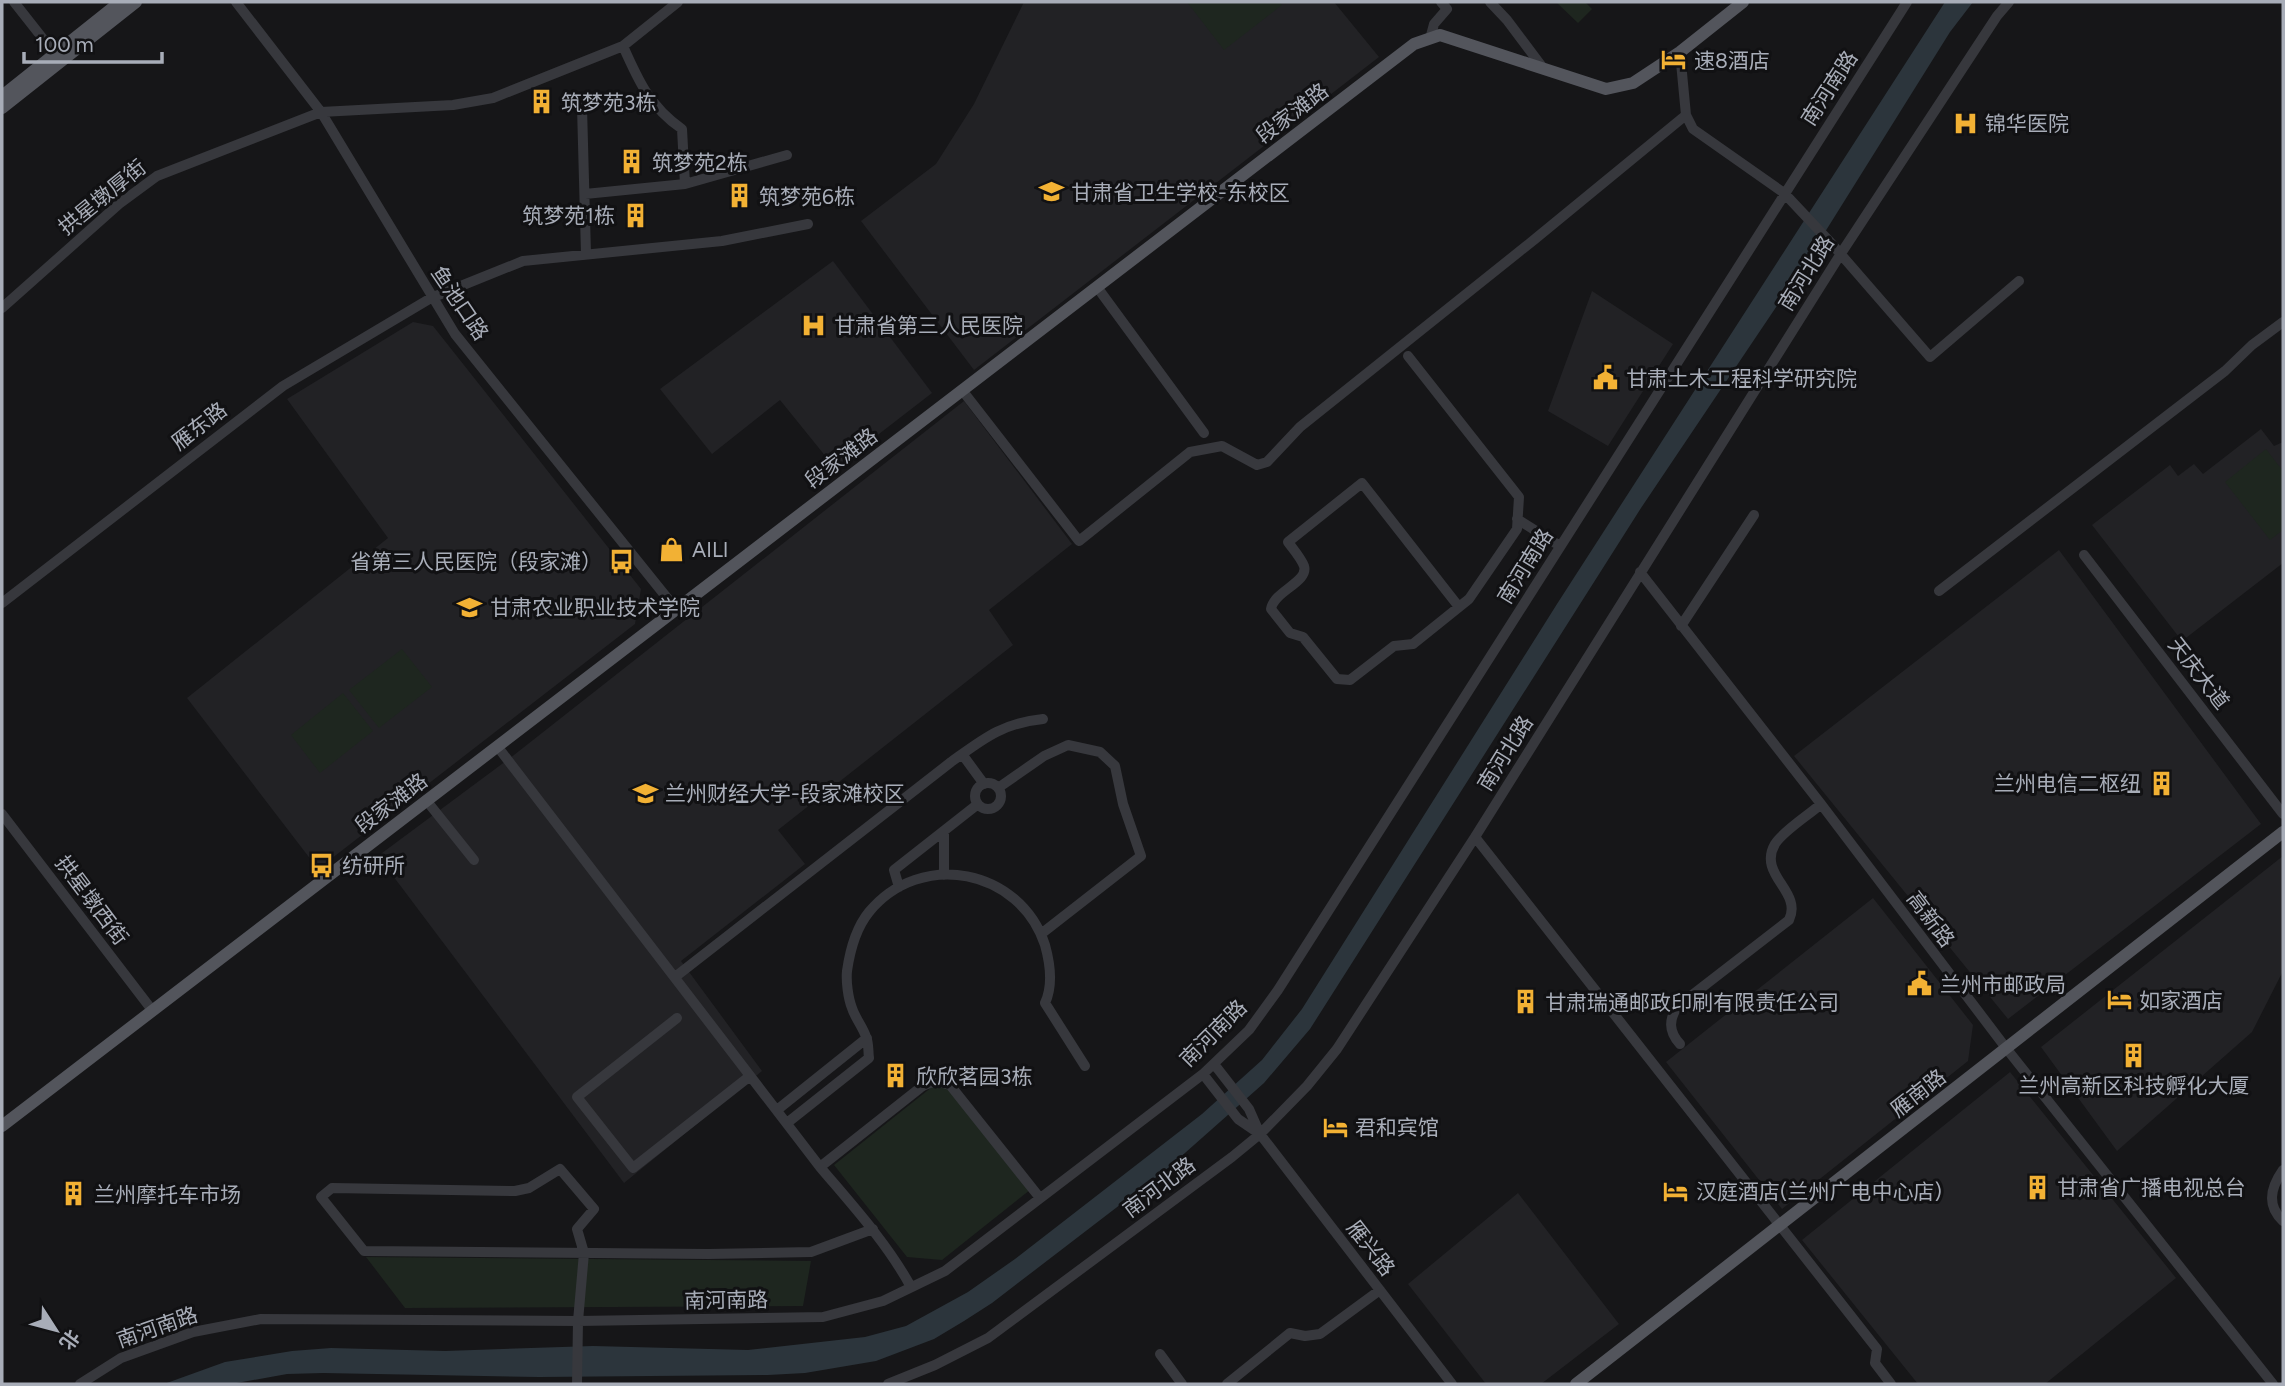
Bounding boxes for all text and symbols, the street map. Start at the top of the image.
scale bar [24,21,163,65]
text: 100 m [35,32,94,57]
hotel icon: 速8酒店 [1660,46,1688,74]
street label: 南河南路 [1796,46,1862,130]
place label: 速8酒店 [1694,48,1770,73]
street label: 段家滩路 [1251,78,1333,148]
building icon: 筑梦苑3栋 [527,88,555,116]
place label: 筑梦苑3栋 [561,90,656,115]
hospital icon: 锦华医院 [1951,109,1979,137]
place label: 锦华医院 [1985,111,2069,136]
building icon: 筑梦苑2栋 [618,148,646,176]
place label: 筑梦苑2栋 [652,150,748,175]
street label: 拱星墩厚街 [53,154,151,240]
school or university icon: 甘肃省卫生学校-东校区 [1037,178,1065,206]
place label: 甘肃省卫生学校-东校区 [1071,180,1290,205]
building icon: 筑梦苑6栋 [725,182,753,210]
place label: 筑梦苑6栋 [759,184,855,209]
building icon: 筑梦苑1栋 [621,201,649,229]
place label: 筑梦苑1栋 [522,203,615,228]
street label: 南河北路 [1773,231,1839,315]
street label: 鱼池口路 [426,261,494,345]
hospital icon: 甘肃省第三人民医院 [800,311,828,339]
place label: 甘肃省第三人民医院 [834,313,1023,338]
public building icon: 甘肃土木工程科学研究院 [1592,364,1620,392]
place label: 甘肃土木工程科学研究院 [1626,366,1857,391]
street label: 雁东路 [166,397,232,455]
street label: 段家滩路 [800,423,882,493]
street label: 南河南路 [1492,524,1558,608]
shop icon: AILI [658,535,686,563]
place label: AILI [692,537,729,562]
bus stop icon: 省第三人民医院（段家滩） [608,547,636,575]
place label: 省第三人民医院（段家滩） [350,549,602,574]
school or university icon: 甘肃农业职业技术学院 [456,593,484,621]
place label: 甘肃农业职业技术学院 [490,595,700,620]
street label: 天庆大道 [2163,632,2235,714]
street label: 南河北路 [1472,711,1538,795]
street label: 段家滩路 [350,768,432,838]
building icon: 兰州电信二枢纽 [2147,769,2175,797]
place label: 兰州电信二枢纽 [1994,771,2141,796]
school or university icon: 兰州财经大学-段家滩校区 [631,779,659,807]
place label: 兰州财经大学-段家滩校区 [665,781,905,806]
street label: 拱星墩西街 [50,851,134,949]
bus stop icon: 纺研所 [308,851,336,879]
place label: 纺研所 [342,853,405,878]
street label: 高新路 [1902,886,1960,952]
public building icon: 兰州市邮政局 [1906,970,1934,998]
place label: 兰州市邮政局 [1940,972,2066,997]
hotel icon: 如家酒店 [2105,986,2133,1014]
building icon: 甘肃瑞通邮政印刷有限责任公司 [1511,988,1539,1016]
place label: 如家酒店 [2139,988,2223,1013]
place label: 甘肃瑞通邮政印刷有限责任公司 [1545,990,1839,1015]
street label: 南河南路 [1174,994,1252,1072]
building icon: 兰州高新区科技孵化大厦 [2120,1042,2148,1070]
building icon: 欣欣茗园3栋 [882,1062,910,1090]
place label: 欣欣茗园3栋 [916,1064,1032,1089]
street label: 雁南路 [1885,1064,1951,1122]
place label: 兰州高新区科技孵化大厦 [2019,1073,2250,1098]
hotel icon: 君和宾馆 [1321,1113,1349,1141]
place label: 君和宾馆 [1355,1115,1439,1140]
street label: 南河北路 [1118,1152,1200,1222]
building icon: 甘肃省广播电视总台 [2023,1173,2051,1201]
place label: 甘肃省广播电视总台 [2057,1175,2246,1200]
hotel icon: 汉庭酒店(兰州广电中心店) [1662,1177,1690,1205]
place label: 汉庭酒店(兰州广电中心店) [1696,1179,1942,1204]
building icon: 兰州摩托车市场 [60,1180,88,1208]
place label: 兰州摩托车市场 [94,1182,241,1207]
street label: 雁兴路 [1342,1215,1400,1281]
street label: 南河南路 [684,1287,768,1313]
north arrow [21,1295,91,1365]
street label: 南河南路 [113,1302,201,1352]
text: 北 [54,1325,84,1354]

